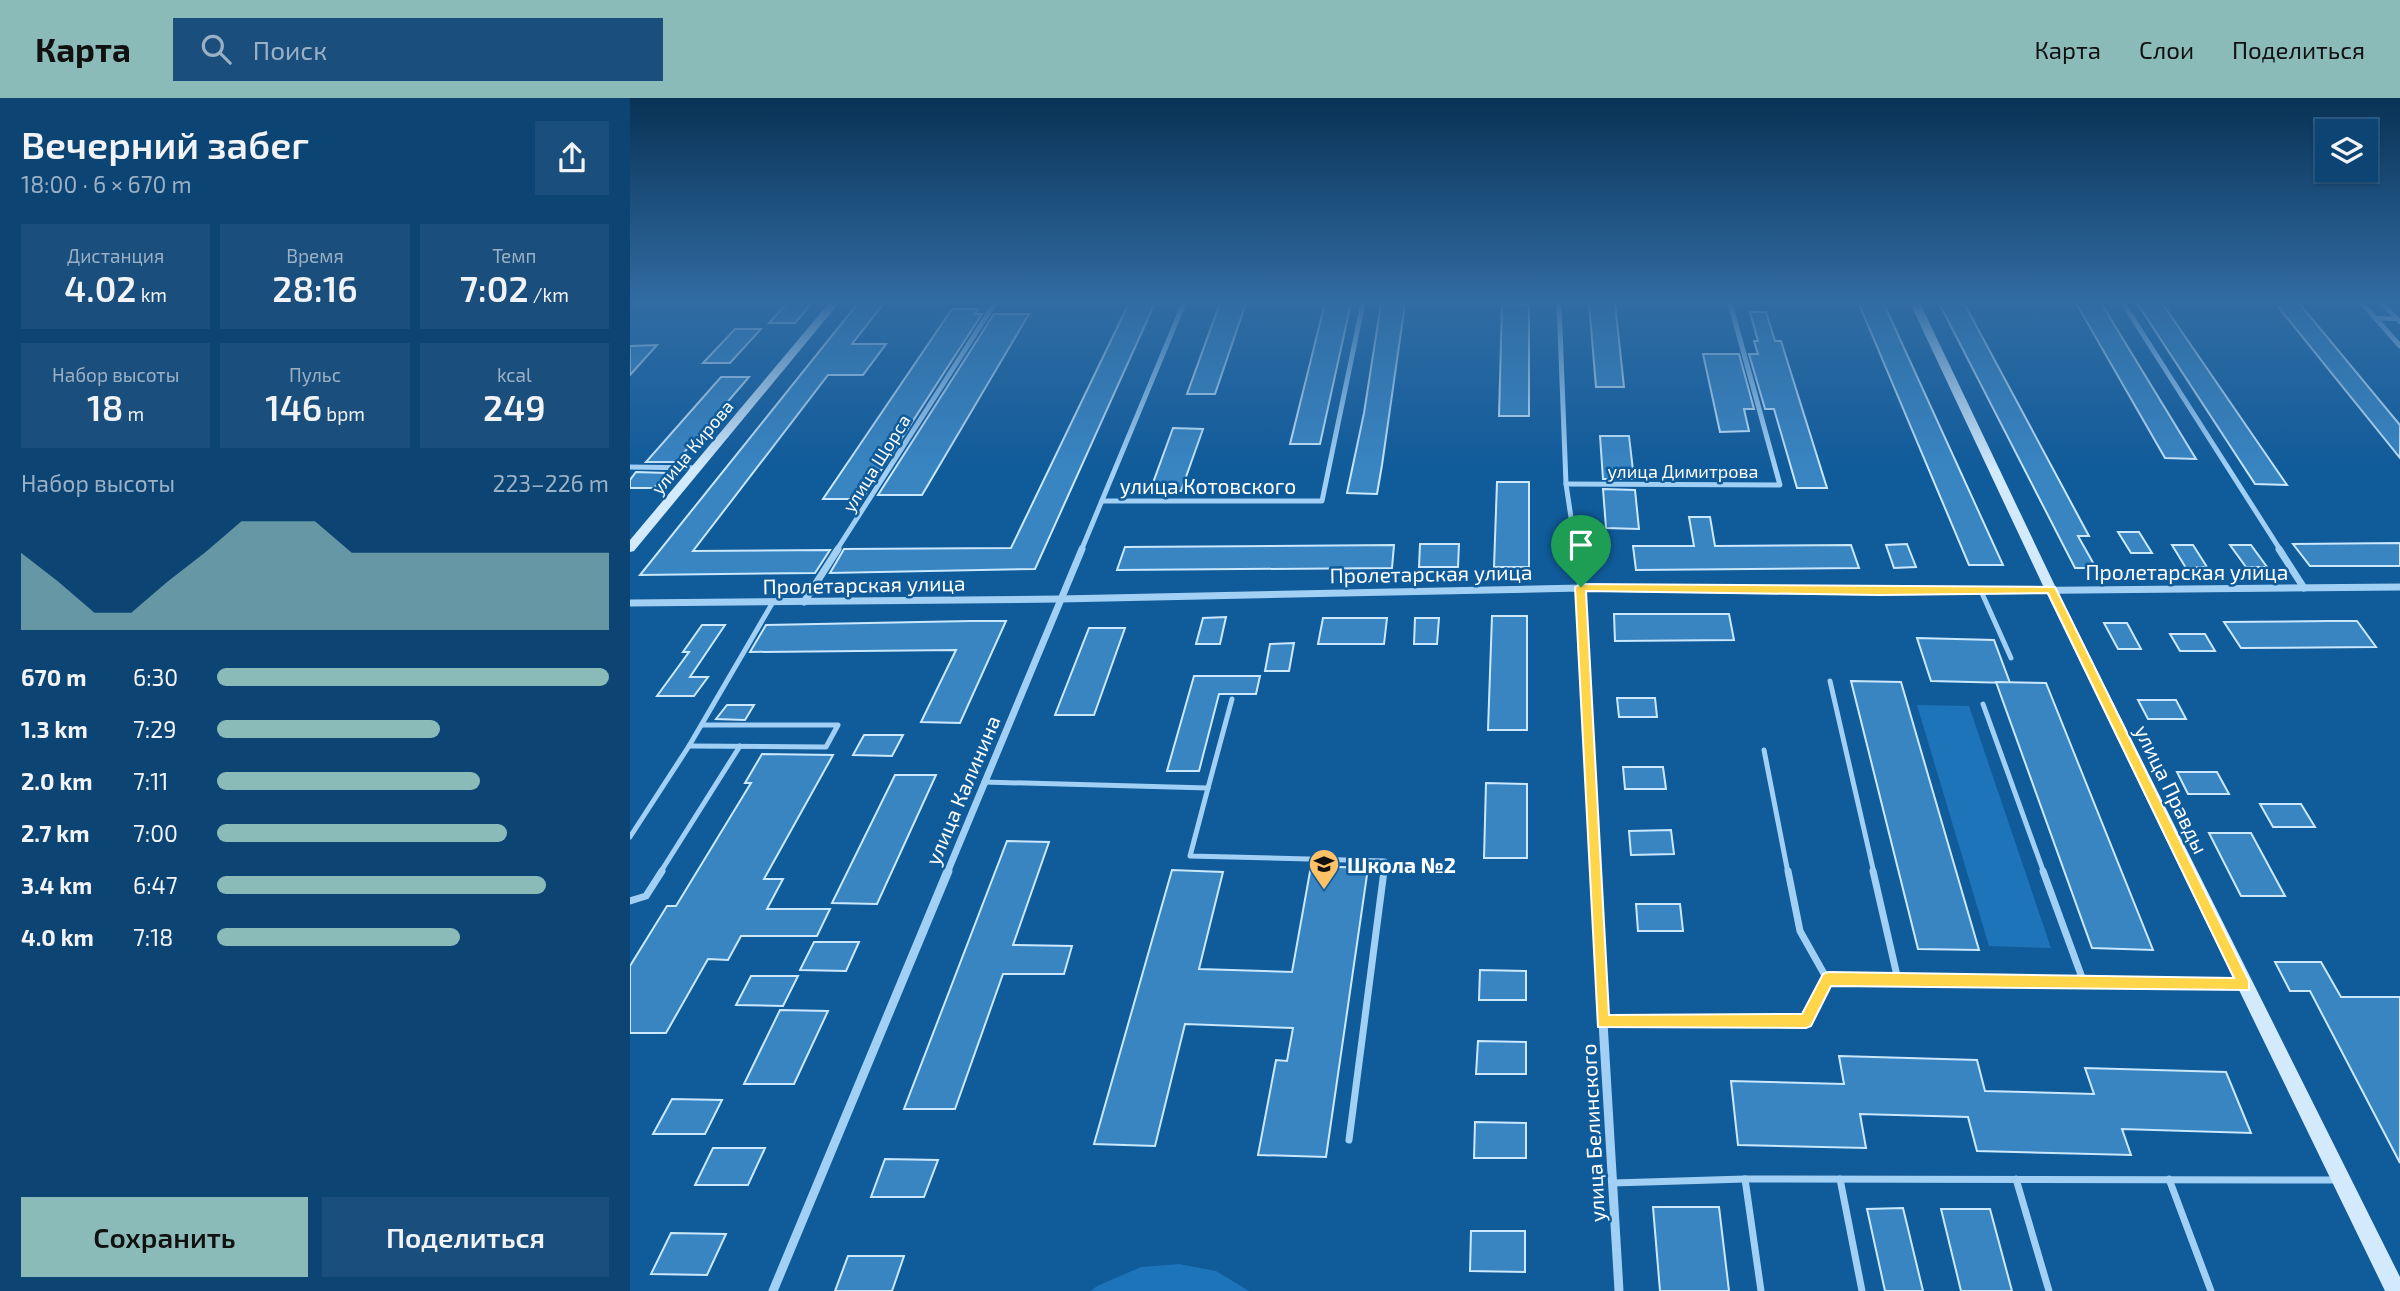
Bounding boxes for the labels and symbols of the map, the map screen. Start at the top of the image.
street label: улица Кирова [646,395,738,499]
street label: улица Щорса [837,410,915,516]
street label: улица Димитрова [1608,460,1758,482]
street label: улица Котовского [1120,473,1296,499]
pin [1551,515,1611,587]
street label: Пролетарская улица [1329,559,1533,588]
street label: Пролетарская улица [2086,559,2288,585]
street label: Пролетарская улица [762,570,966,599]
street label: улица Калинина [919,711,1006,869]
street label: улица Правды [2129,721,2214,858]
school or university icon: Школа №2 [1307,847,1341,891]
place label: Школа №2 [1347,852,1456,877]
street label: улица Белинского [1575,1043,1610,1223]

